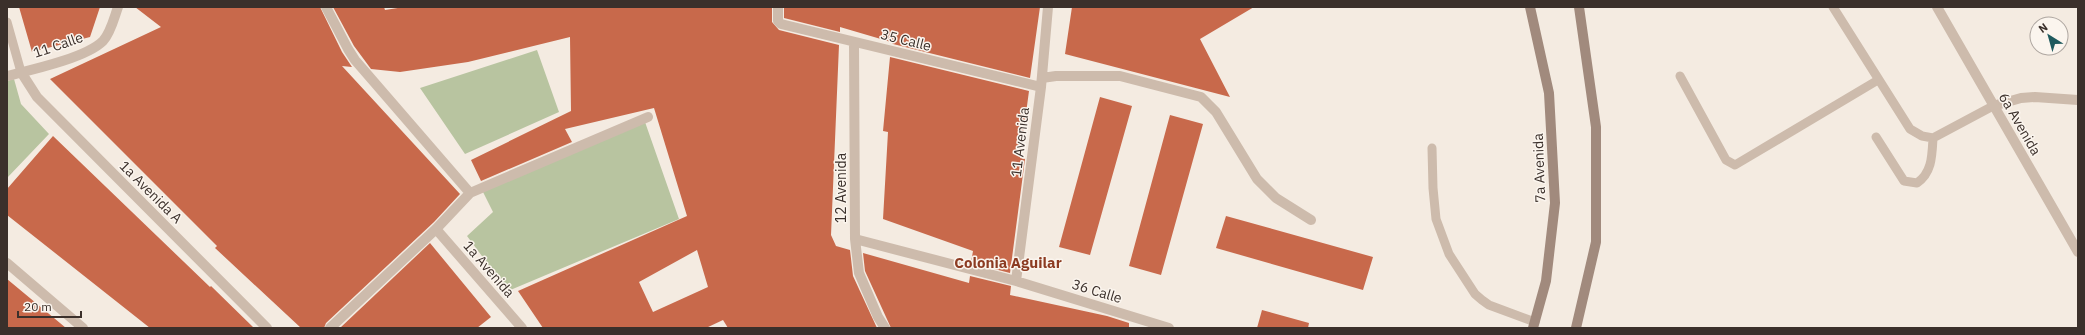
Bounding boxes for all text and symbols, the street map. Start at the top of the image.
north arrow [2029,16,2069,56]
text: N [2036,20,2050,36]
street label: 35 Calle [879,25,933,55]
street label: 11 Calle [31,28,86,62]
street label: 6a Avenida [1995,89,2045,159]
street label: 11 Avenida [1007,105,1033,178]
street label: 7a Avenida [1529,132,1549,203]
street label: 12 Avenida [832,152,850,223]
street label: 1a Avenida A [116,157,186,227]
street label: 1a Avenida [459,237,519,301]
district label: Colonia Aguilar [954,253,1062,272]
street label: 36 Calle [1070,275,1125,307]
scale bar [18,293,81,319]
text: 20 m [24,299,52,314]

